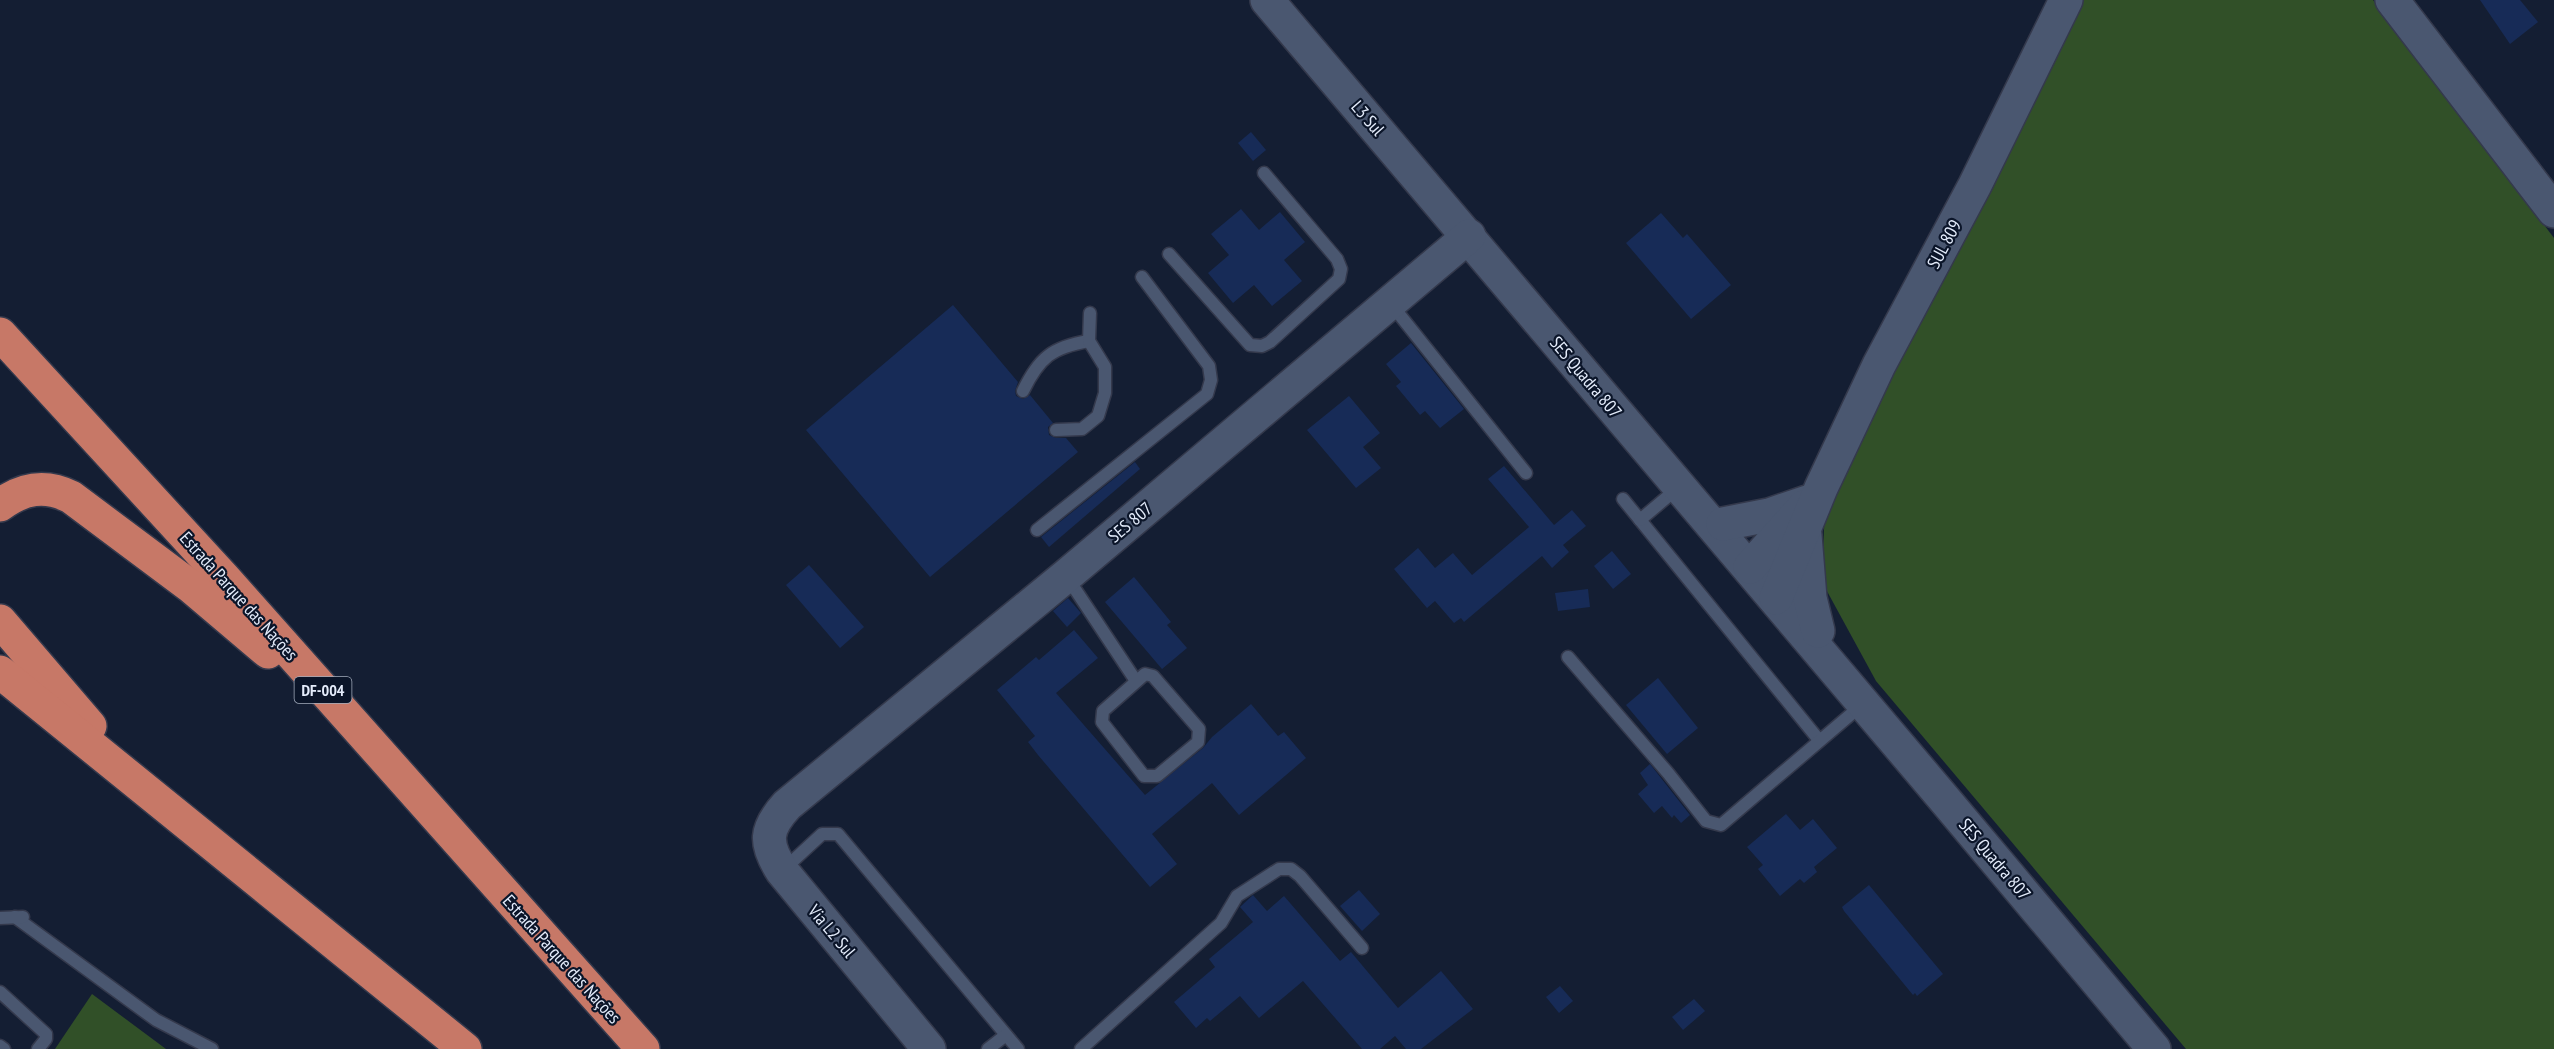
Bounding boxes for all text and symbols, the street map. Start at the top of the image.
street label: L3 Sul [1346,96,1390,141]
street label: SUL 809 [1922,216,1966,272]
street label: SES Quadra 807 [1545,331,1627,423]
street label: SES 807 [1103,497,1157,547]
street label: Estrada Parque das Nações [175,527,303,665]
road number: DF-004 [294,677,352,703]
street label: SES Quadra 807 [1954,813,2036,905]
street label: Estrada Parque das Nações [498,890,626,1028]
street label: Via L2 Sul [803,899,861,963]

